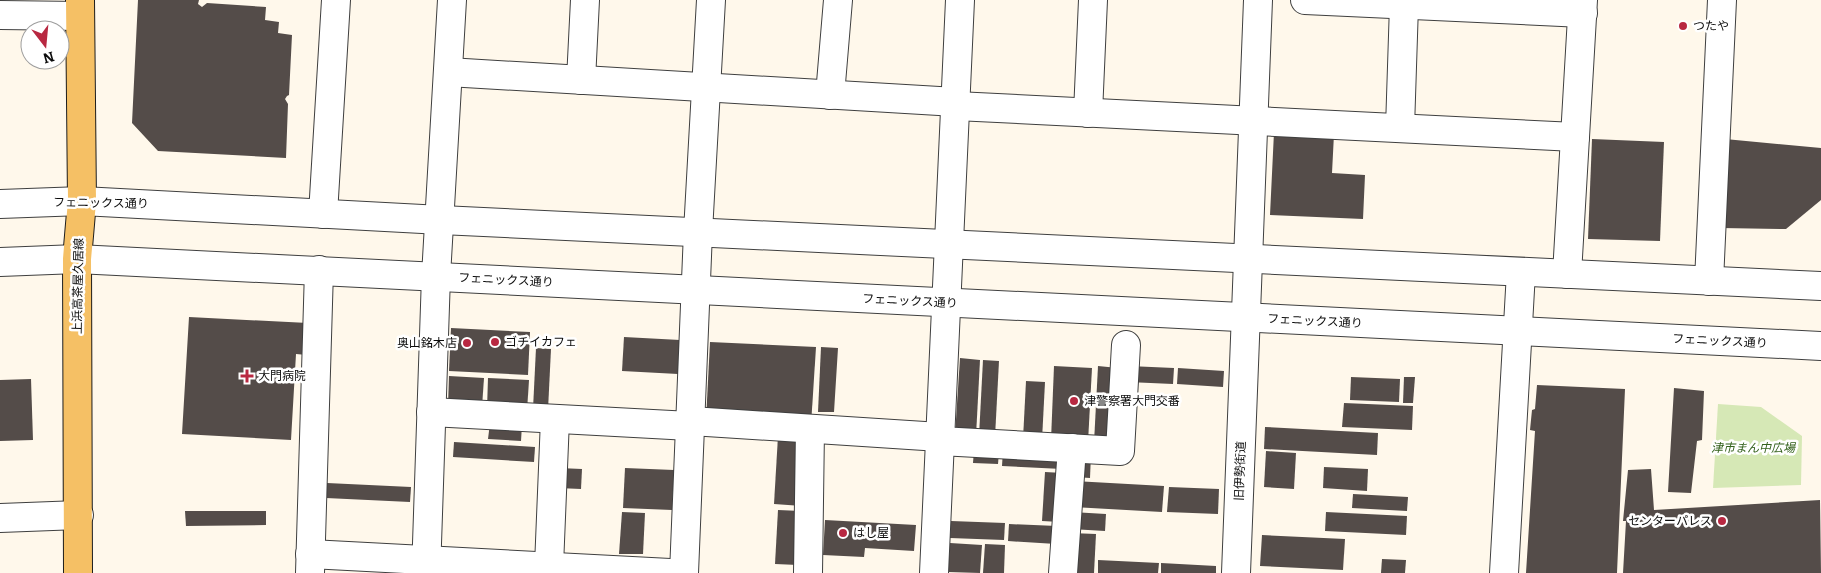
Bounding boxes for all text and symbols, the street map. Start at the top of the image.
place label: つたや [1693,19,1729,33]
north arrow [20,20,70,70]
marker: つたや [1677,20,1689,32]
text: N [41,47,56,67]
street label: フェニックス通り [53,195,149,211]
street label: 上浜高茶屋久居線 [70,238,86,334]
street label: フェニックス通り [458,271,554,289]
street label: フェニックス通り [862,292,958,310]
street label: フェニックス通り [1267,312,1363,330]
street label: フェニックス通り [1672,332,1768,350]
place label: ゴチイカフェ [505,335,577,349]
place label: 奥山銘木店 [397,336,457,350]
marker: ゴチイカフェ [489,336,501,348]
marker: 奥山銘木店 [461,337,473,349]
marker: 大門病院 [240,369,254,383]
place label: 大門病院 [258,369,306,383]
place label: 津警察署大門交番 [1084,394,1180,408]
marker: 津警察署大門交番 [1068,395,1080,407]
street label: 旧伊勢街道 [1232,441,1248,501]
park label: 津市まん中広場 [1711,441,1797,455]
place label: センターパレス [1628,514,1712,528]
marker: センターパレス [1716,515,1728,527]
place label: はし屋 [853,526,889,540]
marker: はし屋 [837,527,849,539]

